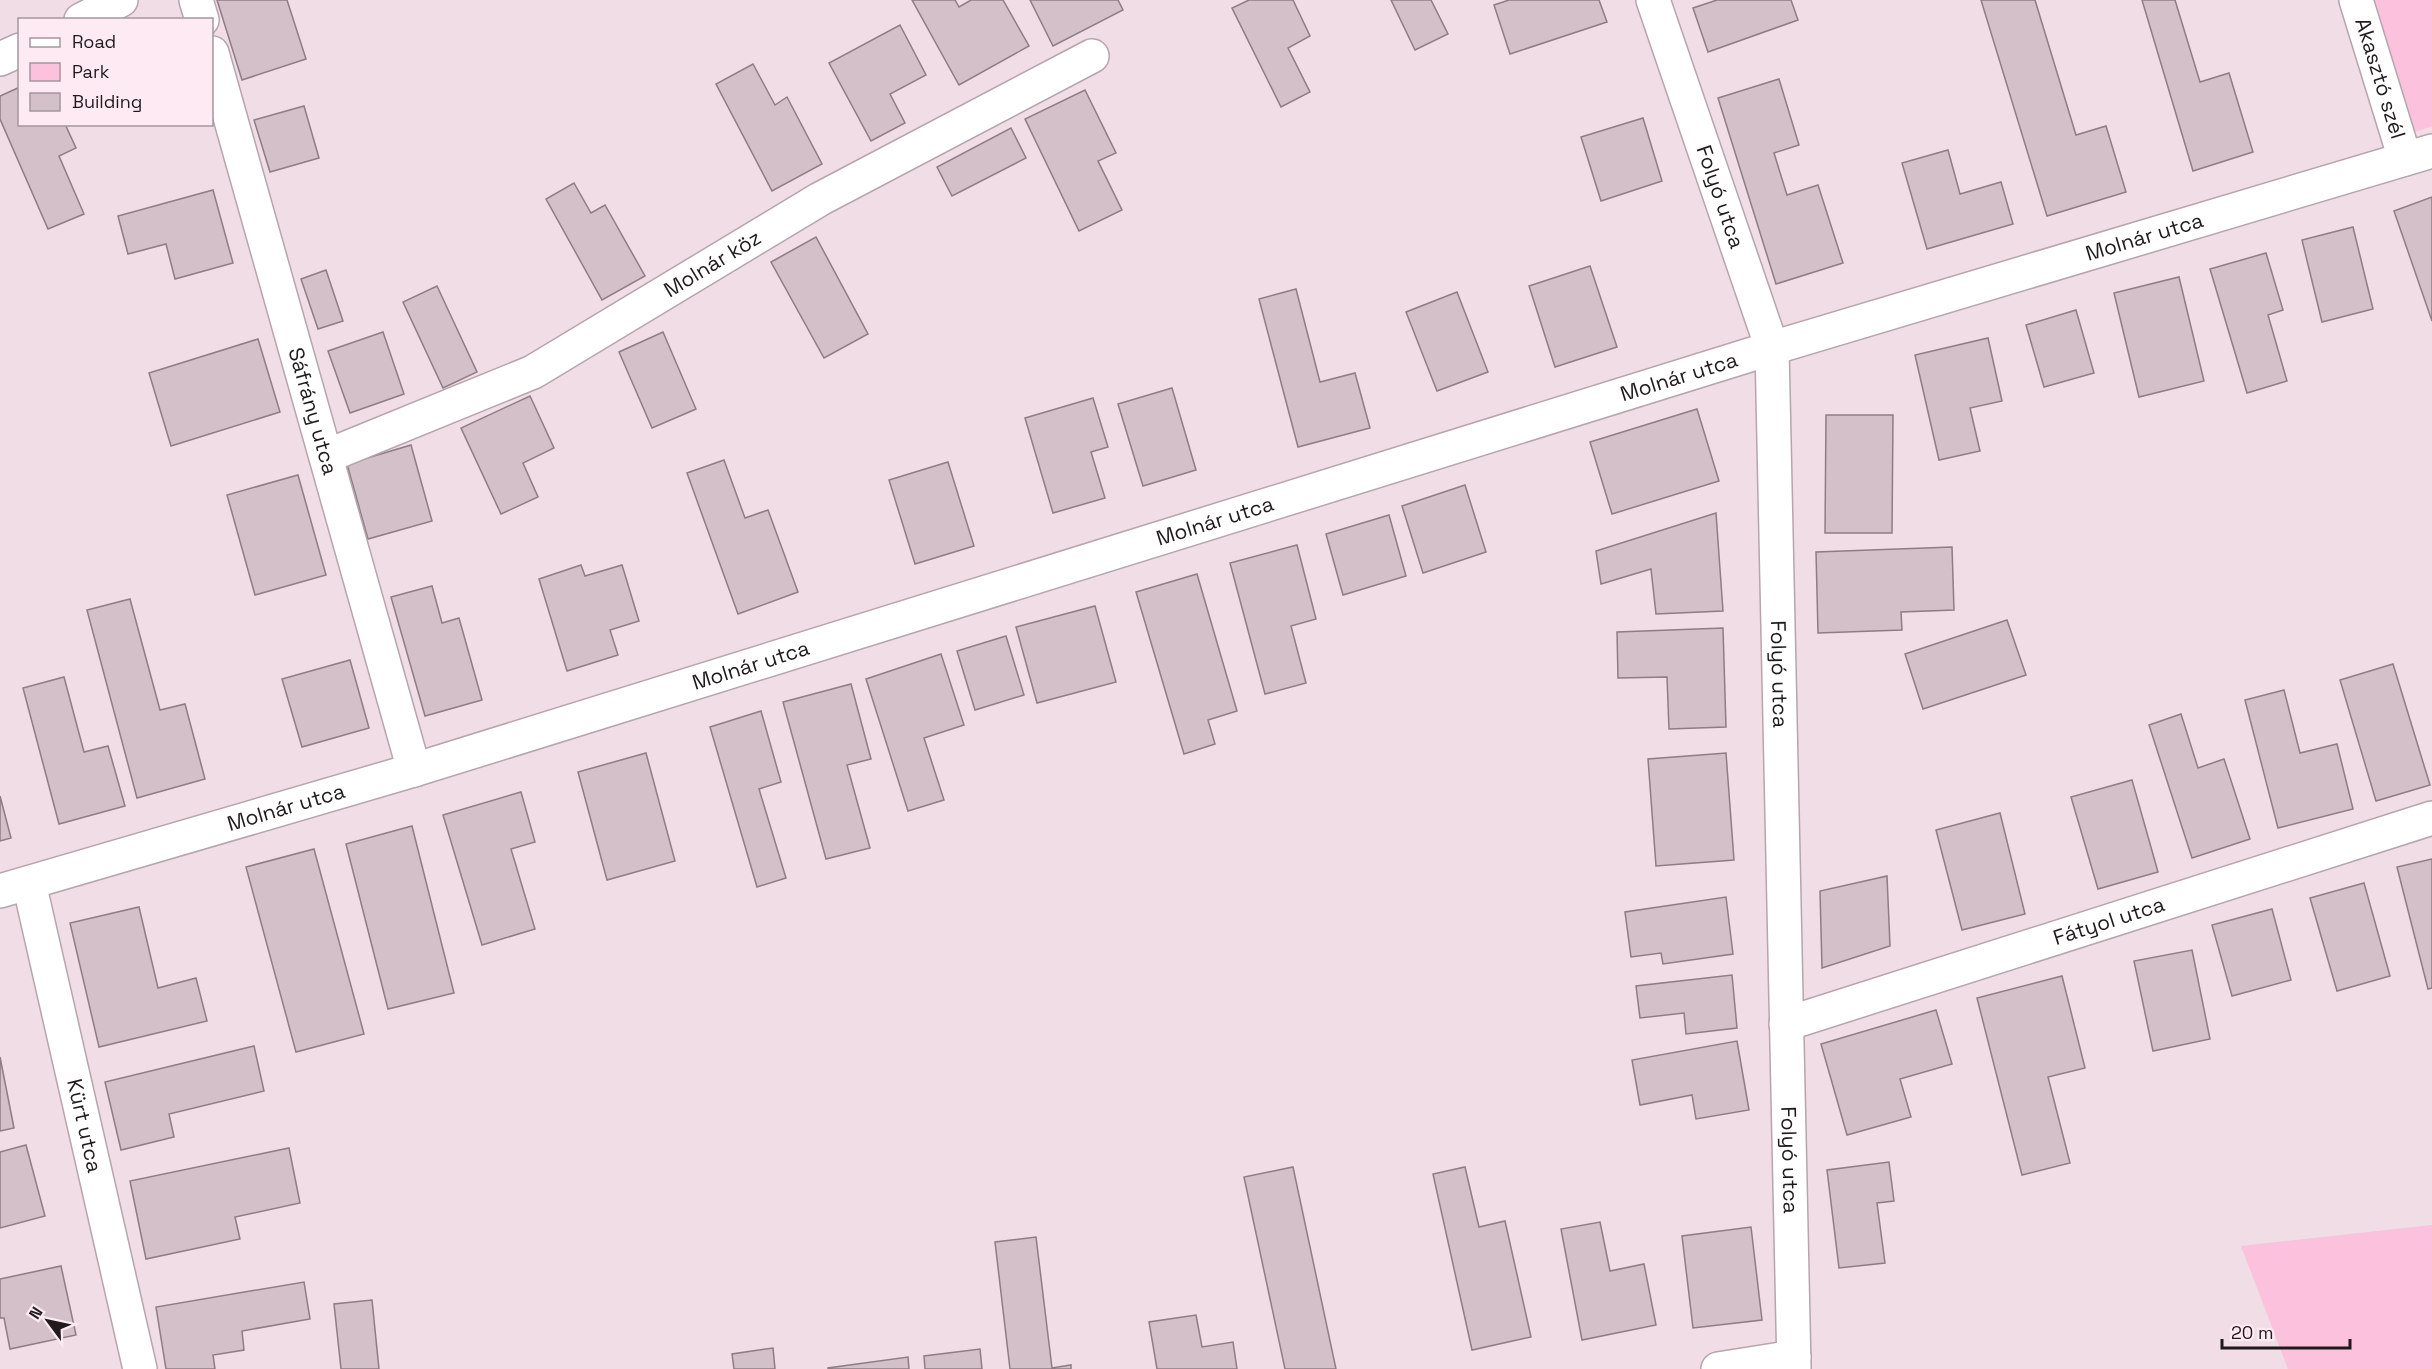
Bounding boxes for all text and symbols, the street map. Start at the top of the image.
street label: Akasztó szél [2349,14,2412,142]
legend [18,18,213,126]
text: Road [72,30,116,53]
text: Park [72,60,110,83]
text: Building [72,90,142,113]
street label: Folyó utca [1691,141,1751,252]
street label: Molnár utca [2082,206,2206,267]
street label: Molnár köz [659,224,766,303]
street label: Sáfrány utca [283,344,344,478]
street label: Molnár utca [1617,346,1741,407]
street label: Molnár utca [1153,490,1277,552]
street label: Folyó utca [1765,620,1794,728]
street label: Molnár utca [689,634,813,696]
street label: Molnár utca [224,777,348,837]
street label: Fátyol utca [2050,890,2168,951]
street label: Kürt utca [61,1076,109,1175]
street label: Folyó utca [1775,1106,1805,1214]
north arrow [18,1291,78,1351]
text: N [24,1303,48,1323]
scale bar [2222,1312,2350,1350]
text: 20 m [2231,1321,2274,1344]

